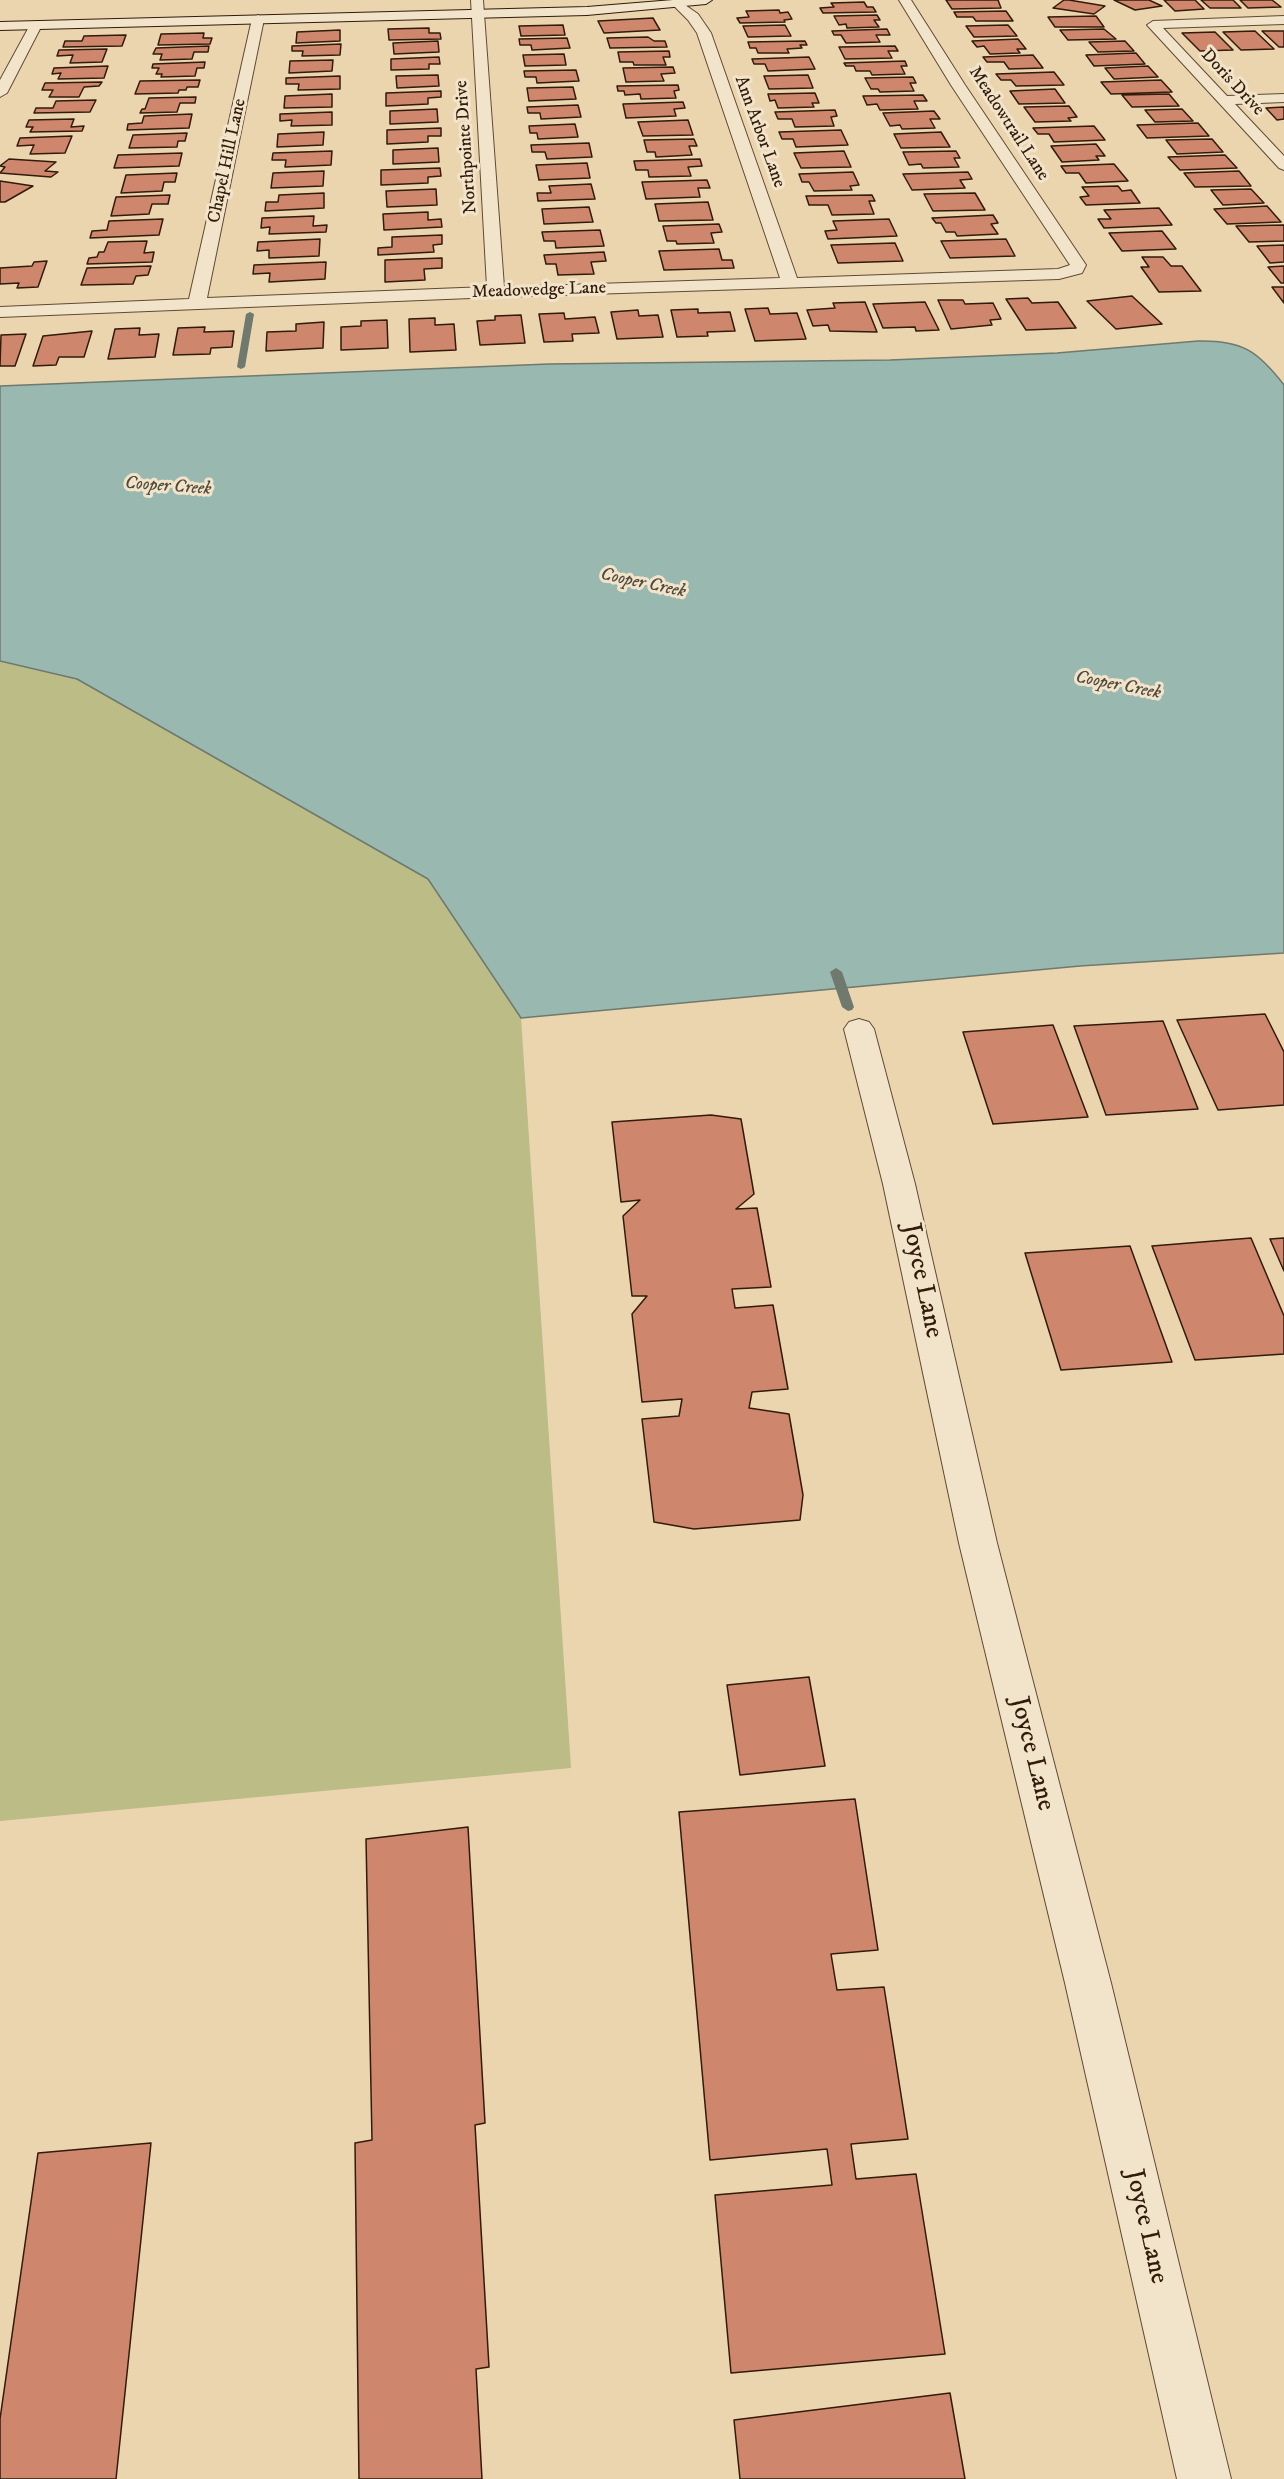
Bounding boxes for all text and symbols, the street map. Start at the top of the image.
street label: Doris Drive [1196,45,1268,121]
street label: Meadowtrail Lane [963,63,1053,185]
street label: Ann Arbor Lane [729,73,789,191]
street label: Northpointe Drive [452,79,482,215]
street label: Chapel Hill Lane [204,97,252,225]
street label: Meadowedge Lane [471,278,607,304]
water label: Cooper Creek [124,473,212,501]
water label: Cooper Creek [598,564,688,604]
water label: Cooper Creek [1073,667,1163,705]
street label: Joyce Lane [894,1221,948,1341]
street label: Joyce Lane [1002,1694,1060,1814]
street label: Joyce Lane [1117,2167,1173,2287]

